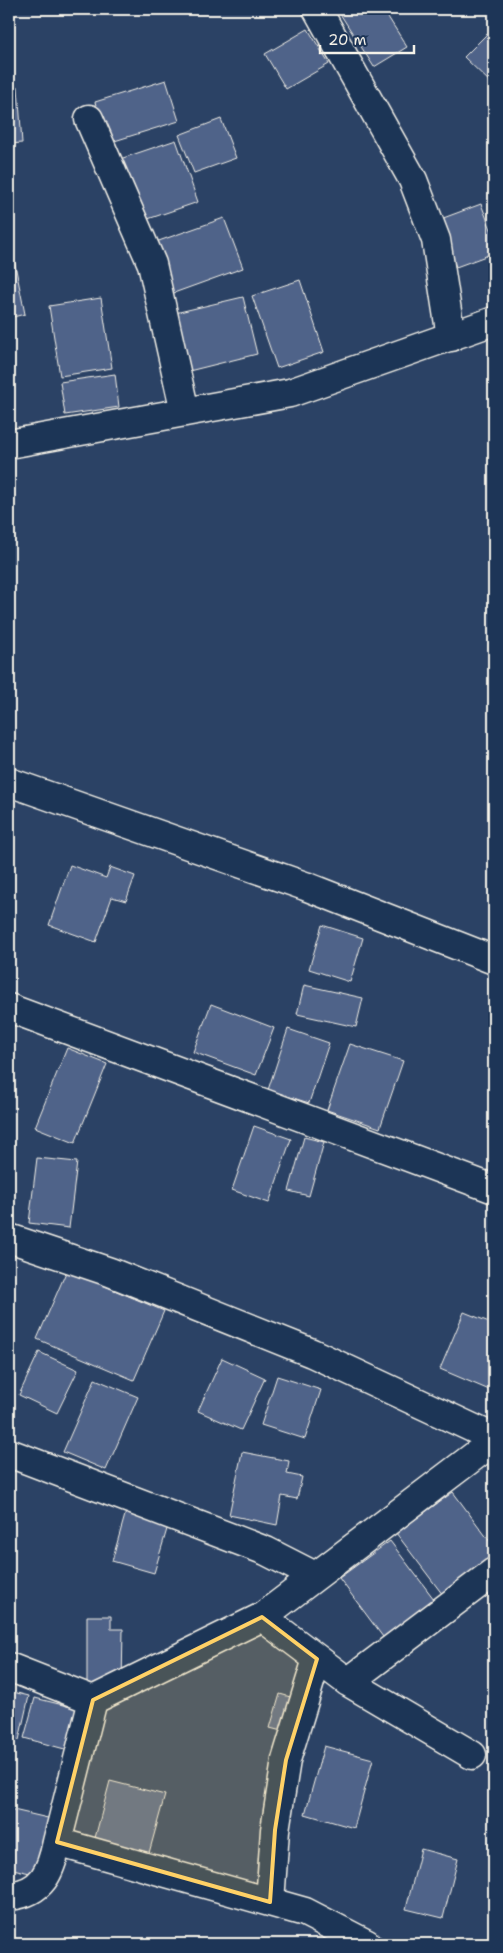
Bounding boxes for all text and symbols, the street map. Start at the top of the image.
scale bar [320,22,414,54]
text: 20 m [328,30,367,50]

